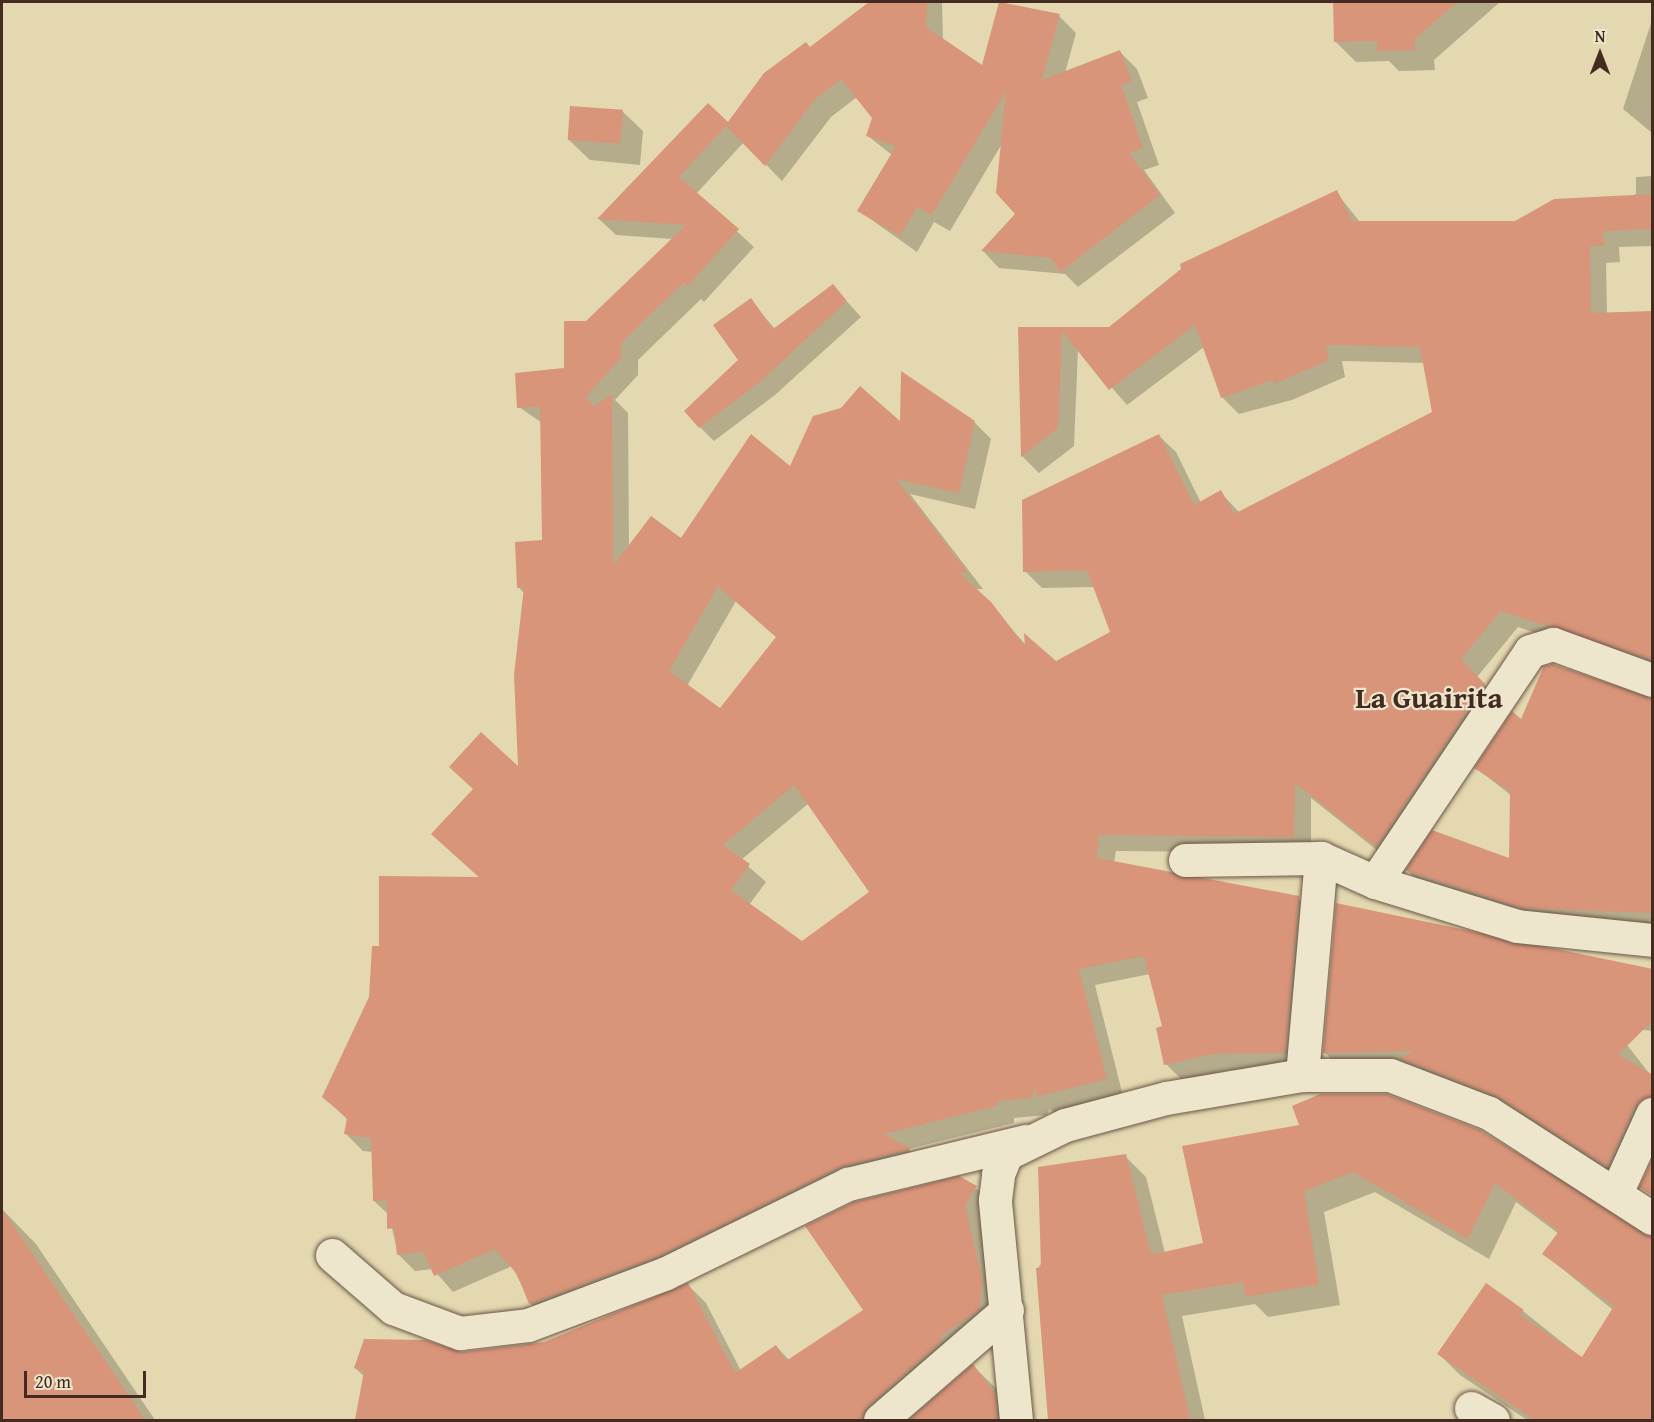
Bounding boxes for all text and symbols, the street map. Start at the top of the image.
north arrow [1570,24,1630,84]
text: N [1595,24,1605,48]
district label: La Guairita [1355,679,1503,715]
scale bar [27,1359,148,1397]
text: 20 m [35,1368,71,1395]

